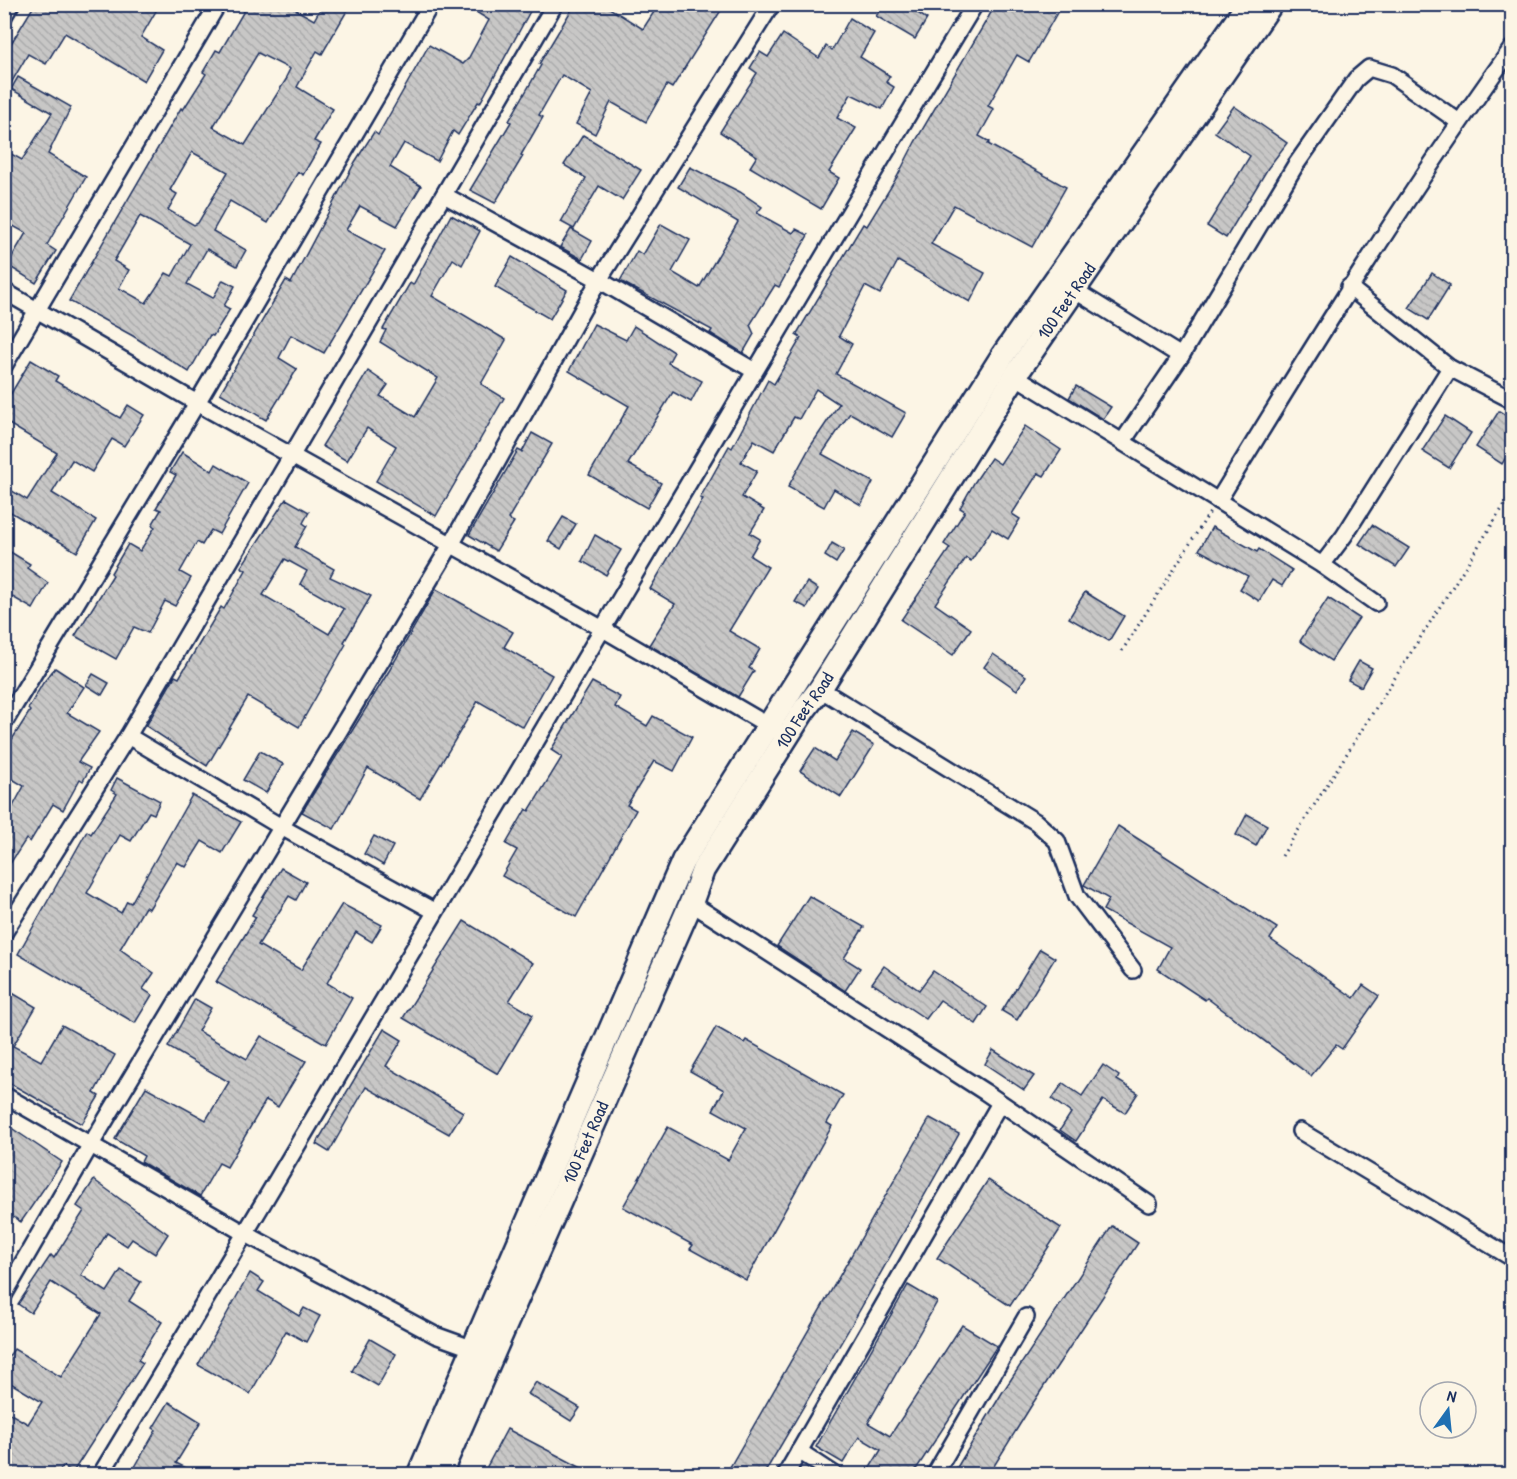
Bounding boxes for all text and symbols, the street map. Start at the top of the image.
street label: 100 Feet Road [1031,258,1101,344]
street label: 100 Feet Road [770,667,839,754]
street label: 100 Feet Road [556,1097,614,1188]
north arrow [1418,1380,1478,1440]
text: N [1445,1384,1459,1407]

